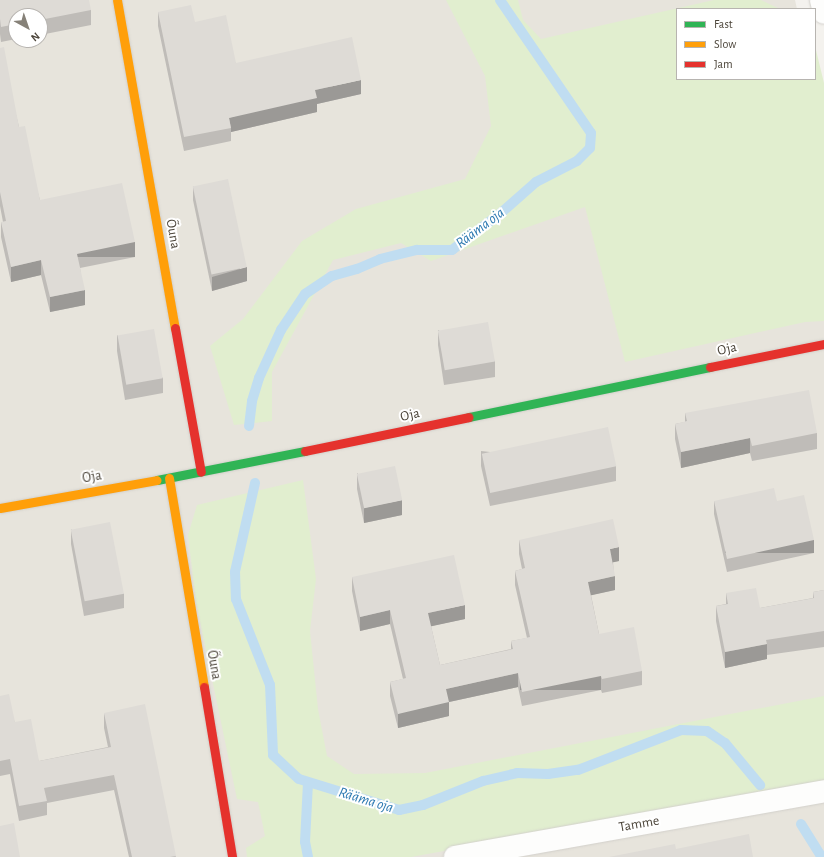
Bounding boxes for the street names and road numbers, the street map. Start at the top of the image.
street label: Õuna [162,218,184,250]
street label: Oja [716,339,738,359]
street label: Oja [399,405,421,425]
street label: Oja [81,467,103,487]
street label: Õuna [203,649,225,681]
street label: Tamme [617,812,661,836]

